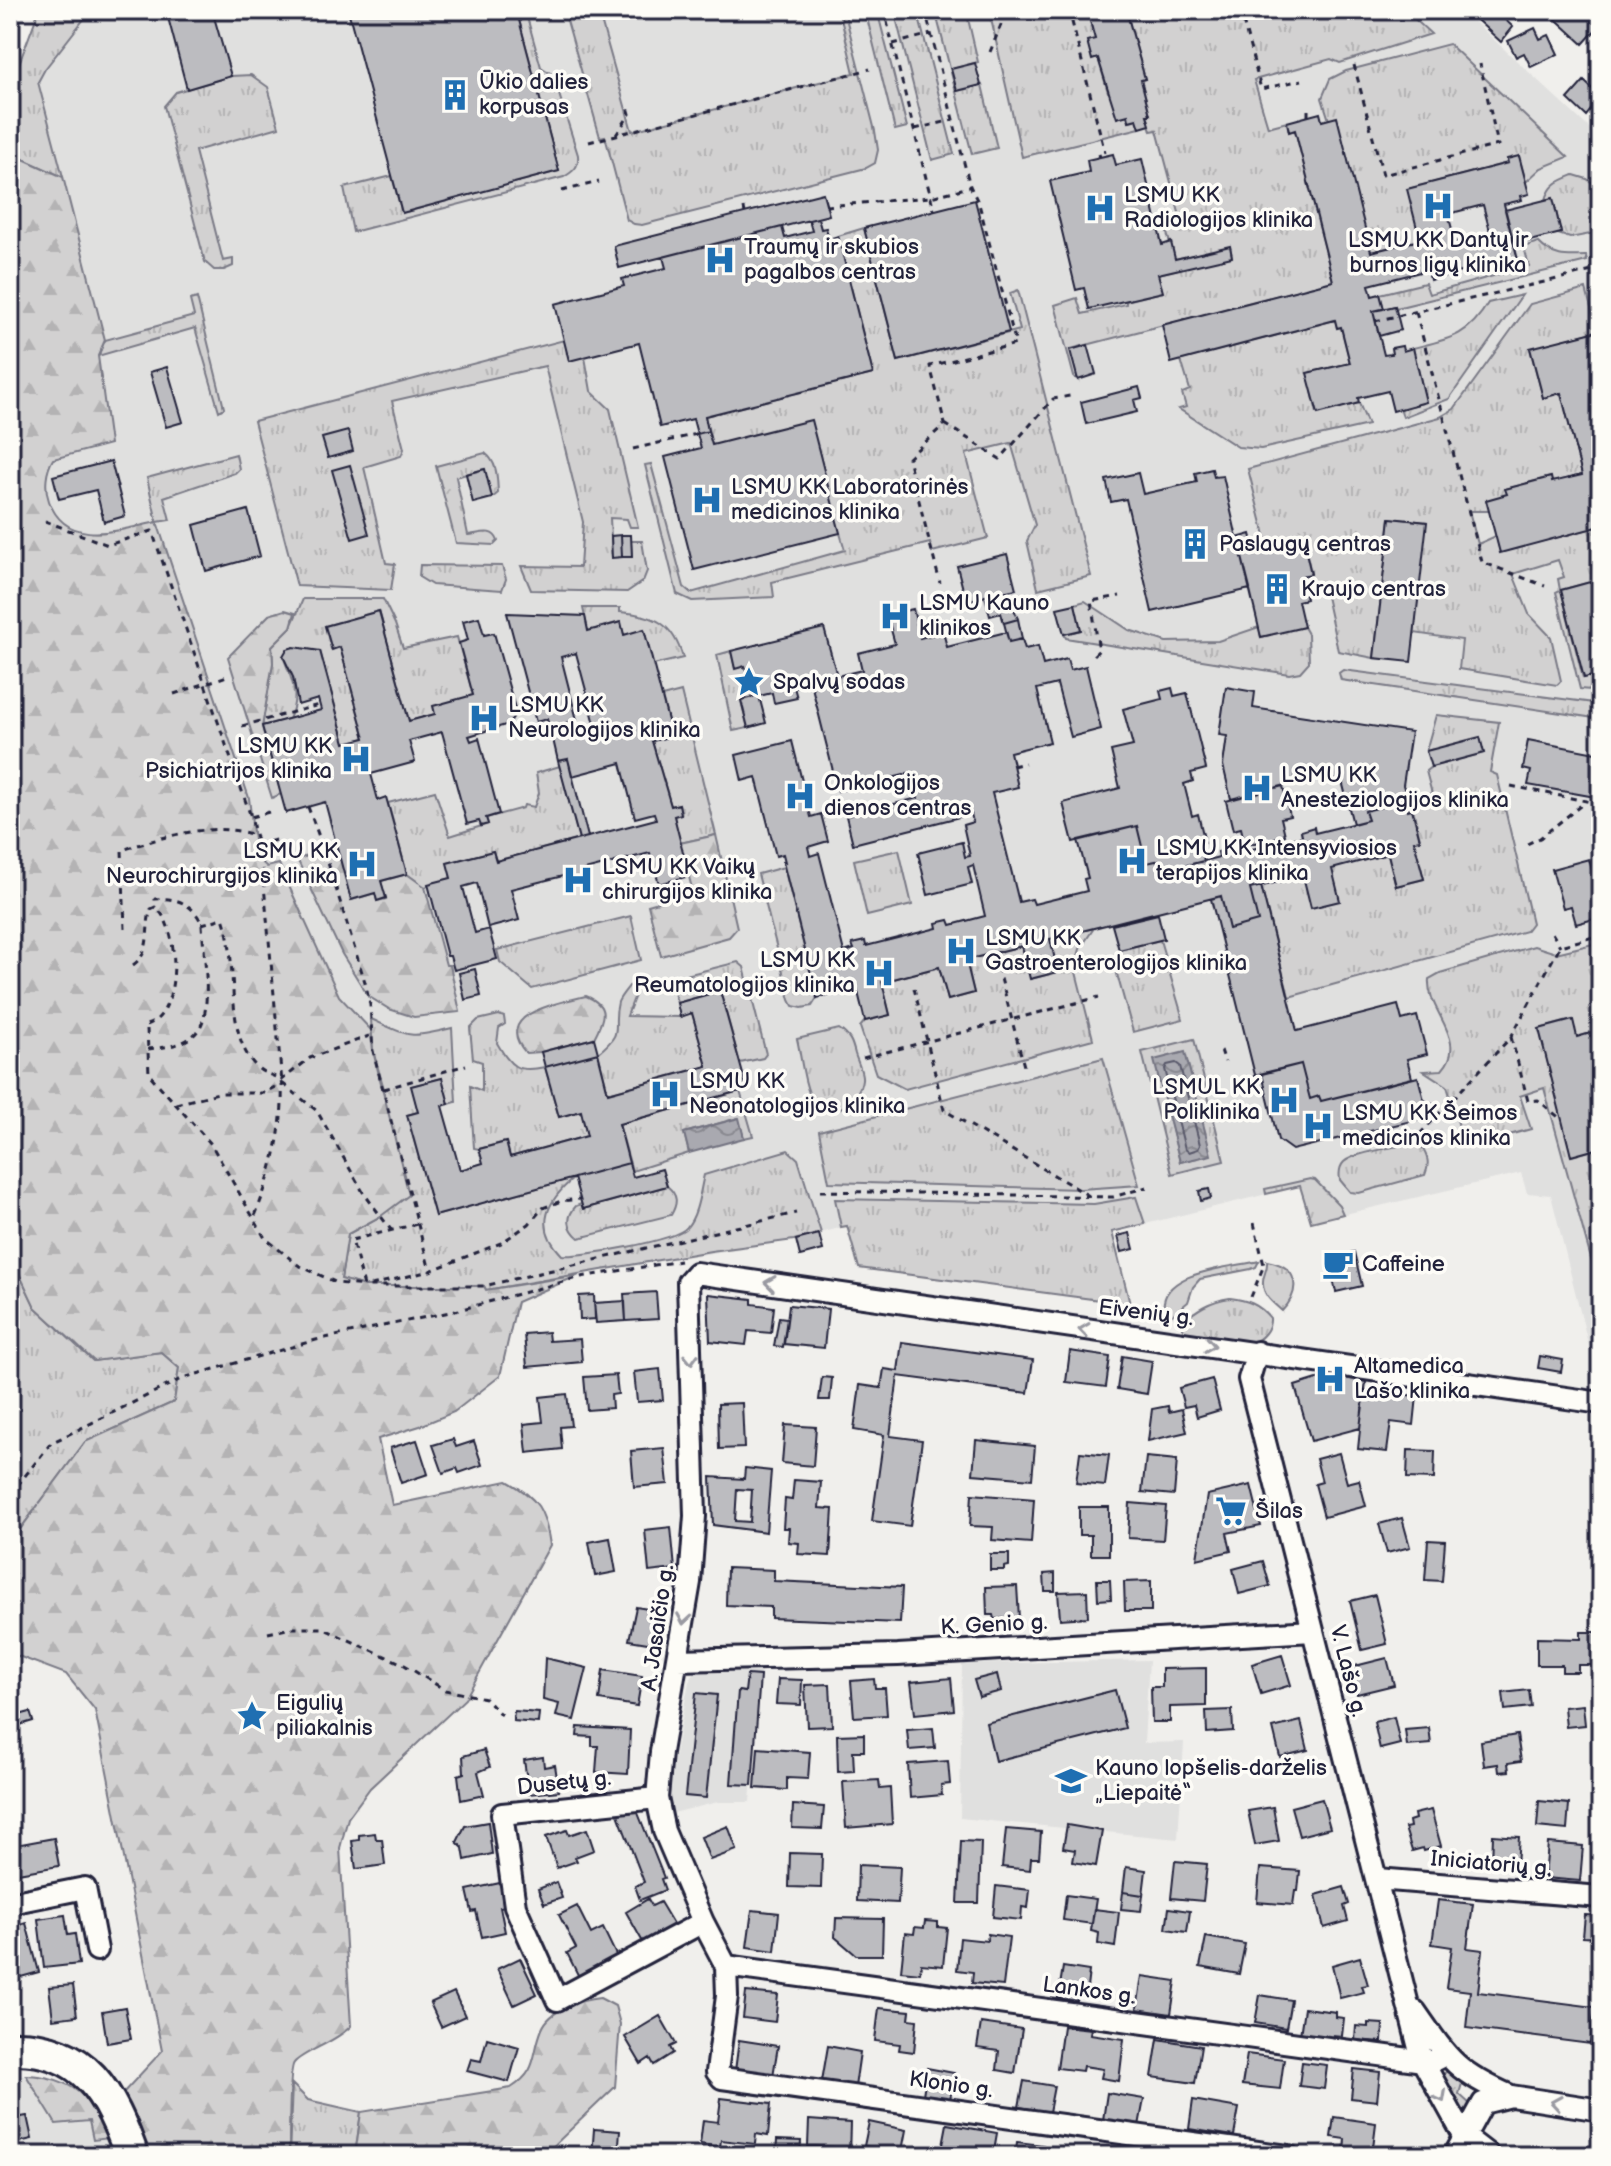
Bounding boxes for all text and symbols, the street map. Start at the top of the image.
place label: Ūkio dalies korpusas [479,69,589,121]
building icon: Ūkio dalies korpusas [438,78,472,112]
place label: LSMU KK Radiologijos klinika [1124,182,1313,234]
hospital icon: LSMU KK Dantų ir burnos ligų klinika [1421,189,1455,223]
hospital icon: LSMU KK Radiologijos klinika [1083,191,1117,225]
place label: LSMU KK Dantų ir burnos ligų klinika [1348,227,1529,279]
place label: Traumų ir skubios pagalbos centras [744,234,919,286]
hospital icon: Traumų ir skubios pagalbos centras [703,243,737,277]
place label: LSMU KK Laboratorinės medicinos klinika [731,474,969,526]
hospital icon: LSMU KK Laboratorinės medicinos klinika [690,483,724,517]
building icon: Paslaugų centras [1178,527,1212,561]
place label: Paslaugų centras [1219,531,1391,558]
building icon: Kraujo centras [1260,572,1294,606]
place label: Kraujo centras [1301,576,1446,603]
place label: LSMU Kauno klinikos [919,590,1050,642]
hospital icon: LSMU Kauno klinikos [878,599,912,633]
place icon: Spalvų sodas [732,665,766,699]
place label: Spalvų sodas [773,669,905,696]
place label: LSMU KK Neurologijos klinika [508,692,701,744]
hospital icon: LSMU KK Neurologijos klinika [467,701,501,735]
place label: LSMU KK Psichiatrijos klinika [145,733,333,785]
hospital icon: LSMU KK Psichiatrijos klinika [339,742,373,776]
place label: LSMU KK Anesteziologijos klinika [1281,762,1509,814]
place label: Onkologijos dienos centras [824,770,971,822]
hospital icon: LSMU KK Anesteziologijos klinika [1240,771,1274,805]
hospital icon: Onkologijos dienos centras [783,779,817,813]
place label: LSMU KK Intensyviosios terapijos klinika [1156,835,1397,887]
place label: LSMU KK Neurochirurgijos klinika [106,838,339,890]
hospital icon: LSMU KK Intensyviosios terapijos klinika [1115,844,1149,878]
hospital icon: LSMU KK Neurochirurgijos klinika [345,847,379,881]
place label: LSMU KK Vaikų chirurgijos klinika [602,854,772,906]
hospital icon: LSMU KK Vaikų chirurgijos klinika [561,863,595,897]
place label: LSMU KK Gastroenterologijos klinika [985,925,1247,977]
hospital icon: LSMU KK Gastroenterologijos klinika [944,934,978,968]
place label: LSMU KK Reumatologijos klinika [634,947,856,999]
hospital icon: LSMU KK Reumatologijos klinika [862,956,896,990]
place label: LSMU KK Neonatologijos klinika [689,1068,905,1120]
place label: LSMUL KK Poliklinika [1152,1074,1261,1126]
hospital icon: LSMU KK Neonatologijos klinika [648,1077,682,1111]
hospital icon: LSMUL KK Poliklinika [1267,1083,1301,1117]
place label: LSMU KK Šeimos medicinos klinika [1342,1100,1517,1152]
hospital icon: LSMU KK Šeimos medicinos klinika [1301,1109,1335,1143]
cafe icon: Caffeine [1321,1247,1355,1281]
place label: Caffeine [1362,1251,1445,1278]
one-way arrow [763,1275,776,1292]
street label: Eivenių g. [1097,1294,1195,1332]
one-way arrow [1078,1322,1091,1339]
one-way arrow [1203,1336,1216,1353]
one-way arrow [682,1353,699,1366]
place label: Altamedica Lašo klinika [1354,1353,1470,1405]
hospital icon: Altamedica Lašo klinika [1313,1362,1347,1396]
supermarket icon: Šilas [1214,1494,1248,1528]
place label: Šilas [1255,1498,1303,1525]
street label: A. Jasaičio g. [636,1563,680,1693]
street label: K. Genio g. [940,1609,1048,1641]
one-way arrow [676,1612,693,1626]
street label: V. Lašo g. [1324,1622,1372,1720]
place label: Eigulių piliakalnis [276,1690,373,1742]
place icon: Eigulių piliakalnis [235,1699,269,1733]
place label: Kauno lopšelis-darželis „Liepaitė“ [1095,1755,1327,1807]
school or university icon: Kauno lopšelis-darželis „Liepaitė“ [1054,1764,1088,1798]
street label: Dusetų g. [516,1765,612,1801]
street label: Iniciatorių g. [1429,1845,1553,1883]
street label: Lankos g. [1041,1971,1137,2011]
street label: Klonio g. [907,2066,995,2104]
one-way arrow [1431,2088,1447,2102]
one-way arrow [1549,2096,1563,2113]

